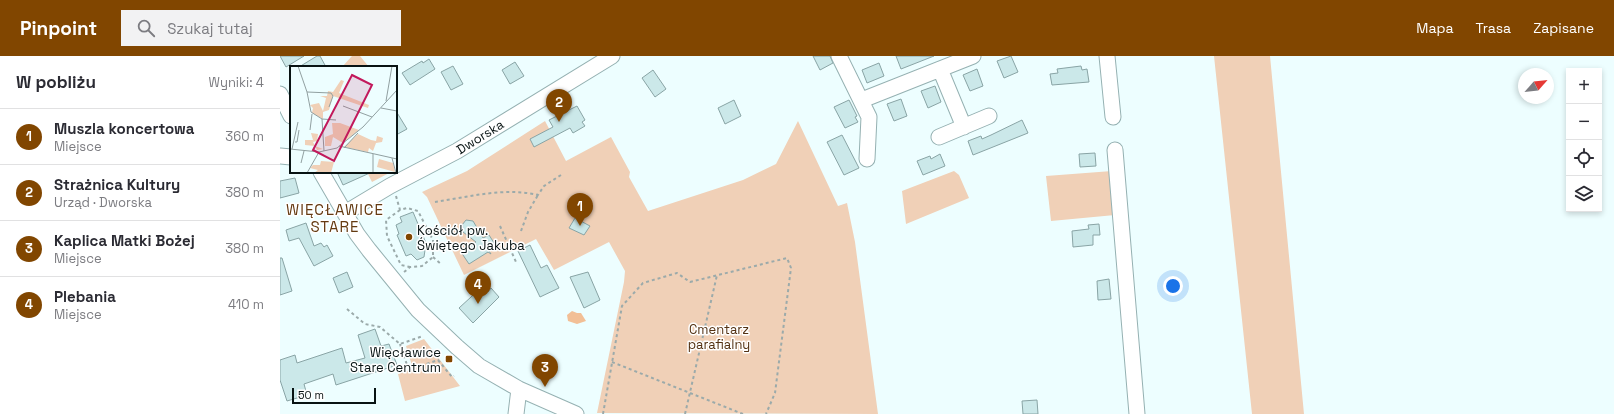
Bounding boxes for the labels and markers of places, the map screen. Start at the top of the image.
pin: 2 [546,89,572,122]
pin: 1 [567,193,593,226]
place label: Kościół pw. Świętego Jakuba [417,222,525,254]
marker: Kościół pw. Świętego Jakuba [404,232,414,242]
pin: 4 [465,271,491,304]
place label: Więcławice Stare Centrum [350,344,441,376]
marker: Więcławice Stare Centrum [444,354,454,364]
pin: 3 [532,354,558,387]

